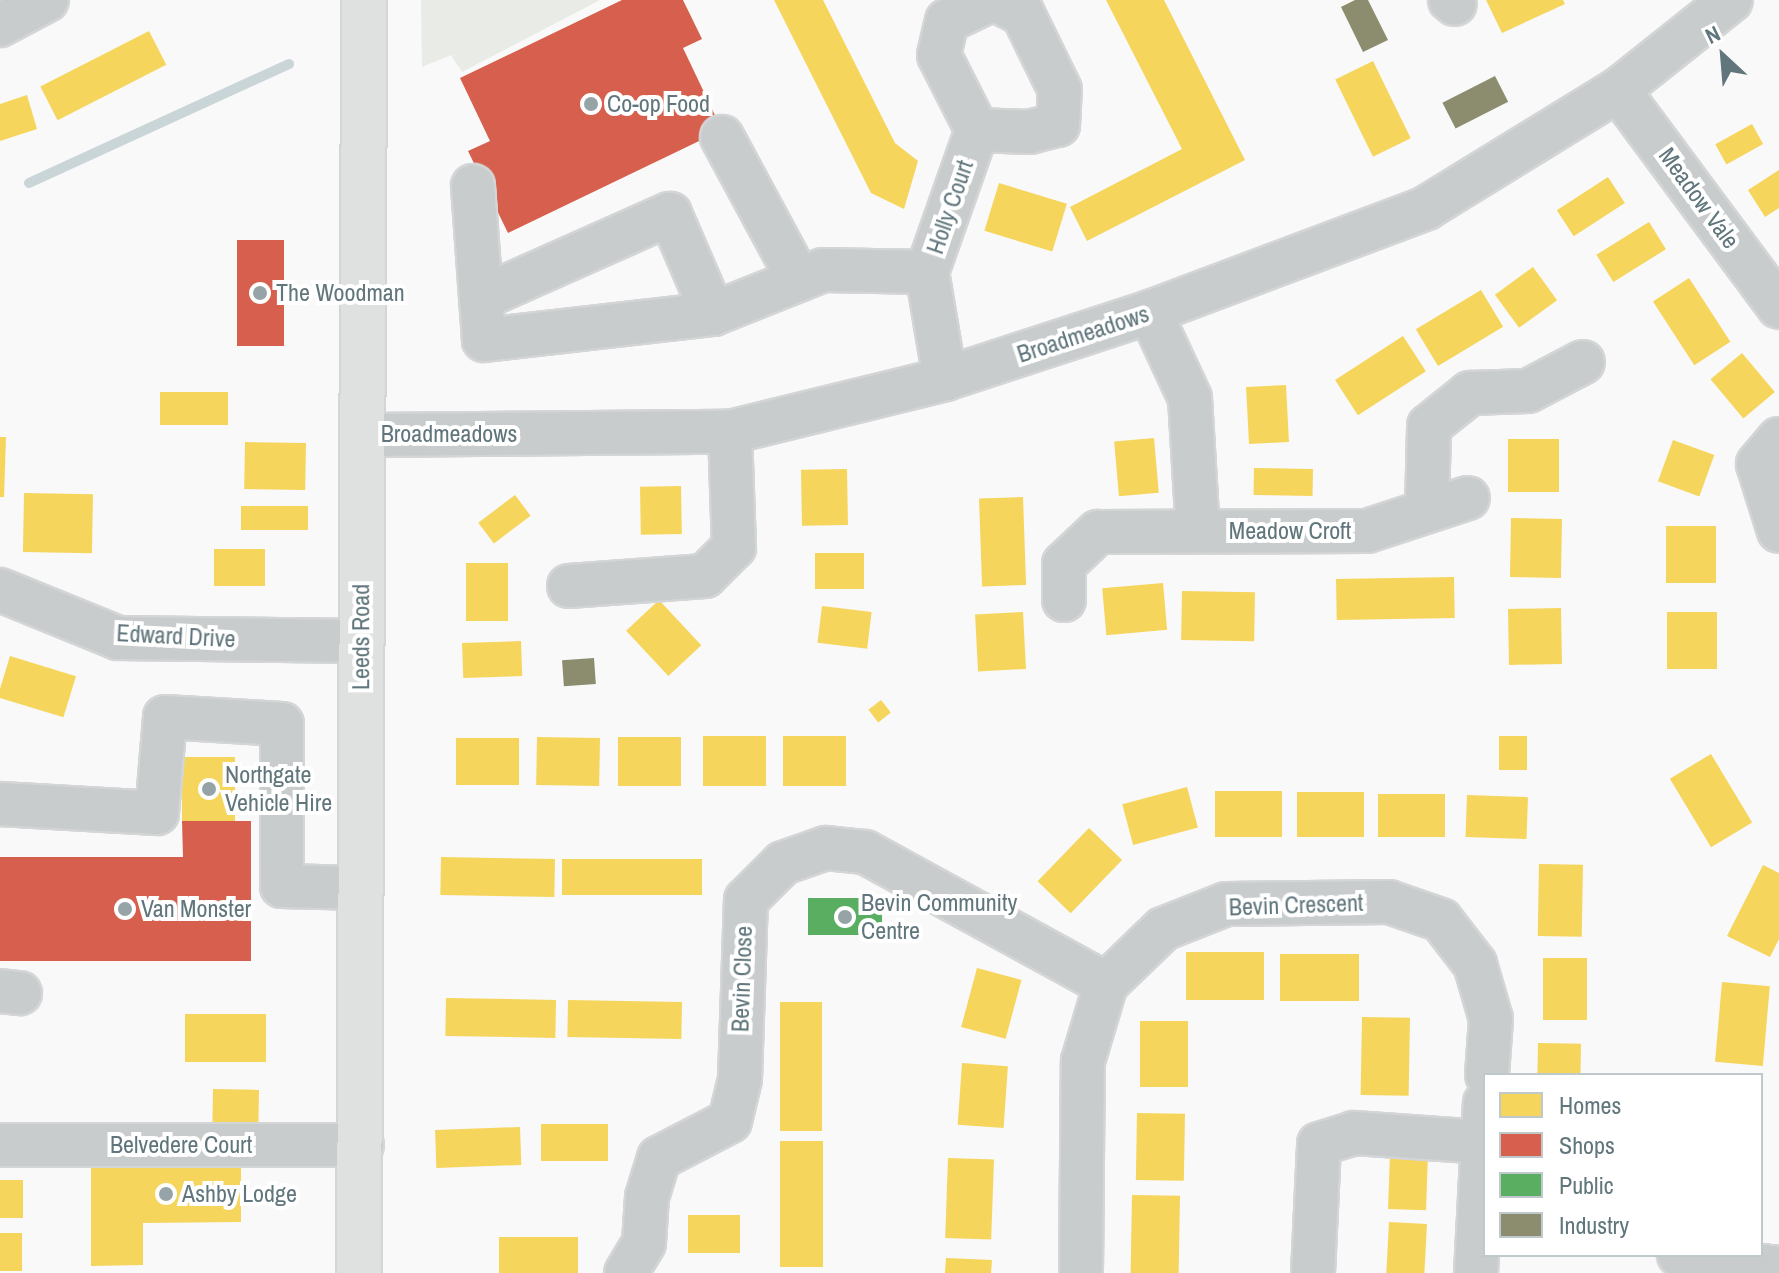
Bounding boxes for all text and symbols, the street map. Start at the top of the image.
north arrow [1683,16,1763,96]
text: N [1700,18,1725,51]
place label: Co-op Food [607,90,710,118]
marker: Co-op Food [582,95,600,113]
street label: Meadow Vale [1653,142,1745,254]
street label: Holly Court [921,156,979,258]
place label: The Woodman [276,279,405,307]
marker: The Woodman [251,284,269,302]
street label: Broadmeadows [1014,299,1152,369]
street label: Broadmeadows [381,420,517,448]
street label: Meadow Croft [1229,517,1351,545]
street label: Leeds Road [347,584,375,690]
street label: Edward Drive [116,619,236,653]
place label: Northgate Vehicle Hire [225,761,332,817]
marker: Northgate Vehicle Hire [200,780,218,798]
street label: Bevin Crescent [1228,888,1364,922]
place label: Bevin Community Centre [861,889,1017,945]
place label: Van Monster [141,895,251,923]
marker: Van Monster [116,900,134,918]
marker: Bevin Community Centre [836,908,854,926]
street label: Bevin Close [726,925,758,1033]
legend [1483,1073,1763,1257]
text: Homes [1559,1089,1621,1121]
text: Shops [1559,1129,1615,1161]
street label: Belvedere Court [110,1131,252,1159]
text: Public [1559,1169,1614,1201]
place label: Ashby Lodge [182,1180,297,1208]
marker: Ashby Lodge [157,1185,175,1203]
text: Industry [1559,1209,1629,1241]

